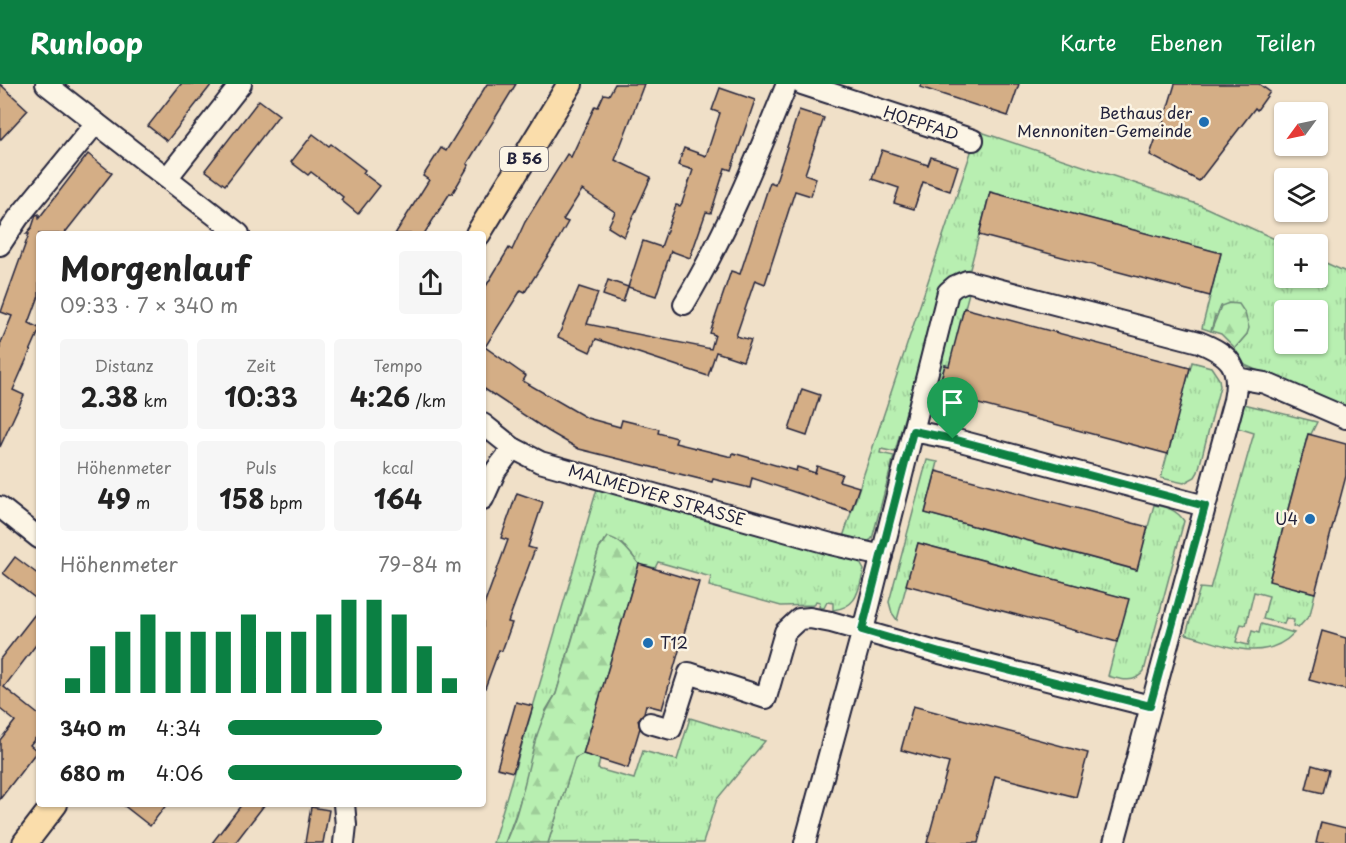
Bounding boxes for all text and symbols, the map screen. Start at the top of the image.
text: Runloop [30,21,143,64]
text: Karte [1060,26,1117,58]
text: Ebenen [1150,26,1223,58]
text: Teilen [1256,26,1316,58]
street label: HOFPFAD [881,99,962,145]
place label: Bethaus der Mennoniten-Gemeinde [1017,100,1193,142]
north arrow [1274,102,1328,156]
map controls [1274,102,1328,354]
marker: Bethaus der Mennoniten-Gemeinde [1197,115,1211,129]
road number: B 56 [500,147,548,171]
button: layers [1274,168,1328,222]
button: + [1274,234,1328,288]
text: Morgenlauf [60,242,250,292]
button: share [399,251,462,314]
text: 09:33 · 7 × 340 m [60,290,238,320]
button: − [1274,300,1328,354]
text: Distanz [95,353,153,377]
text: Zeit [246,353,276,377]
text: Tempo [374,353,422,377]
text: 2.38 [80,377,138,416]
text: 10:33 [224,377,298,416]
text: 4:26 [350,377,410,416]
pin [927,377,978,439]
icon: arrive [936,386,969,419]
text: km [138,388,168,412]
text: /km [410,388,446,412]
text: Höhenmeter [77,455,171,479]
text: Puls [246,455,276,479]
text: kcal [382,455,414,479]
street label: MALMEDYER STRASSE [566,457,749,531]
text: 49 [98,479,131,518]
text: 158 [219,479,264,518]
text: 164 [374,479,422,518]
text: m [131,490,150,514]
text: bpm [264,490,303,514]
place label: U4 [1275,506,1298,530]
marker: U4 [1303,512,1317,526]
text: Höhenmeter [60,549,178,579]
text: 79–84 m [378,549,462,579]
place label: T12 [660,630,688,654]
marker: T12 [641,636,655,650]
text: 340 m [60,713,126,743]
text: 4:34 [156,713,201,743]
text: 680 m [60,758,125,788]
text: 4:06 [156,758,204,788]

